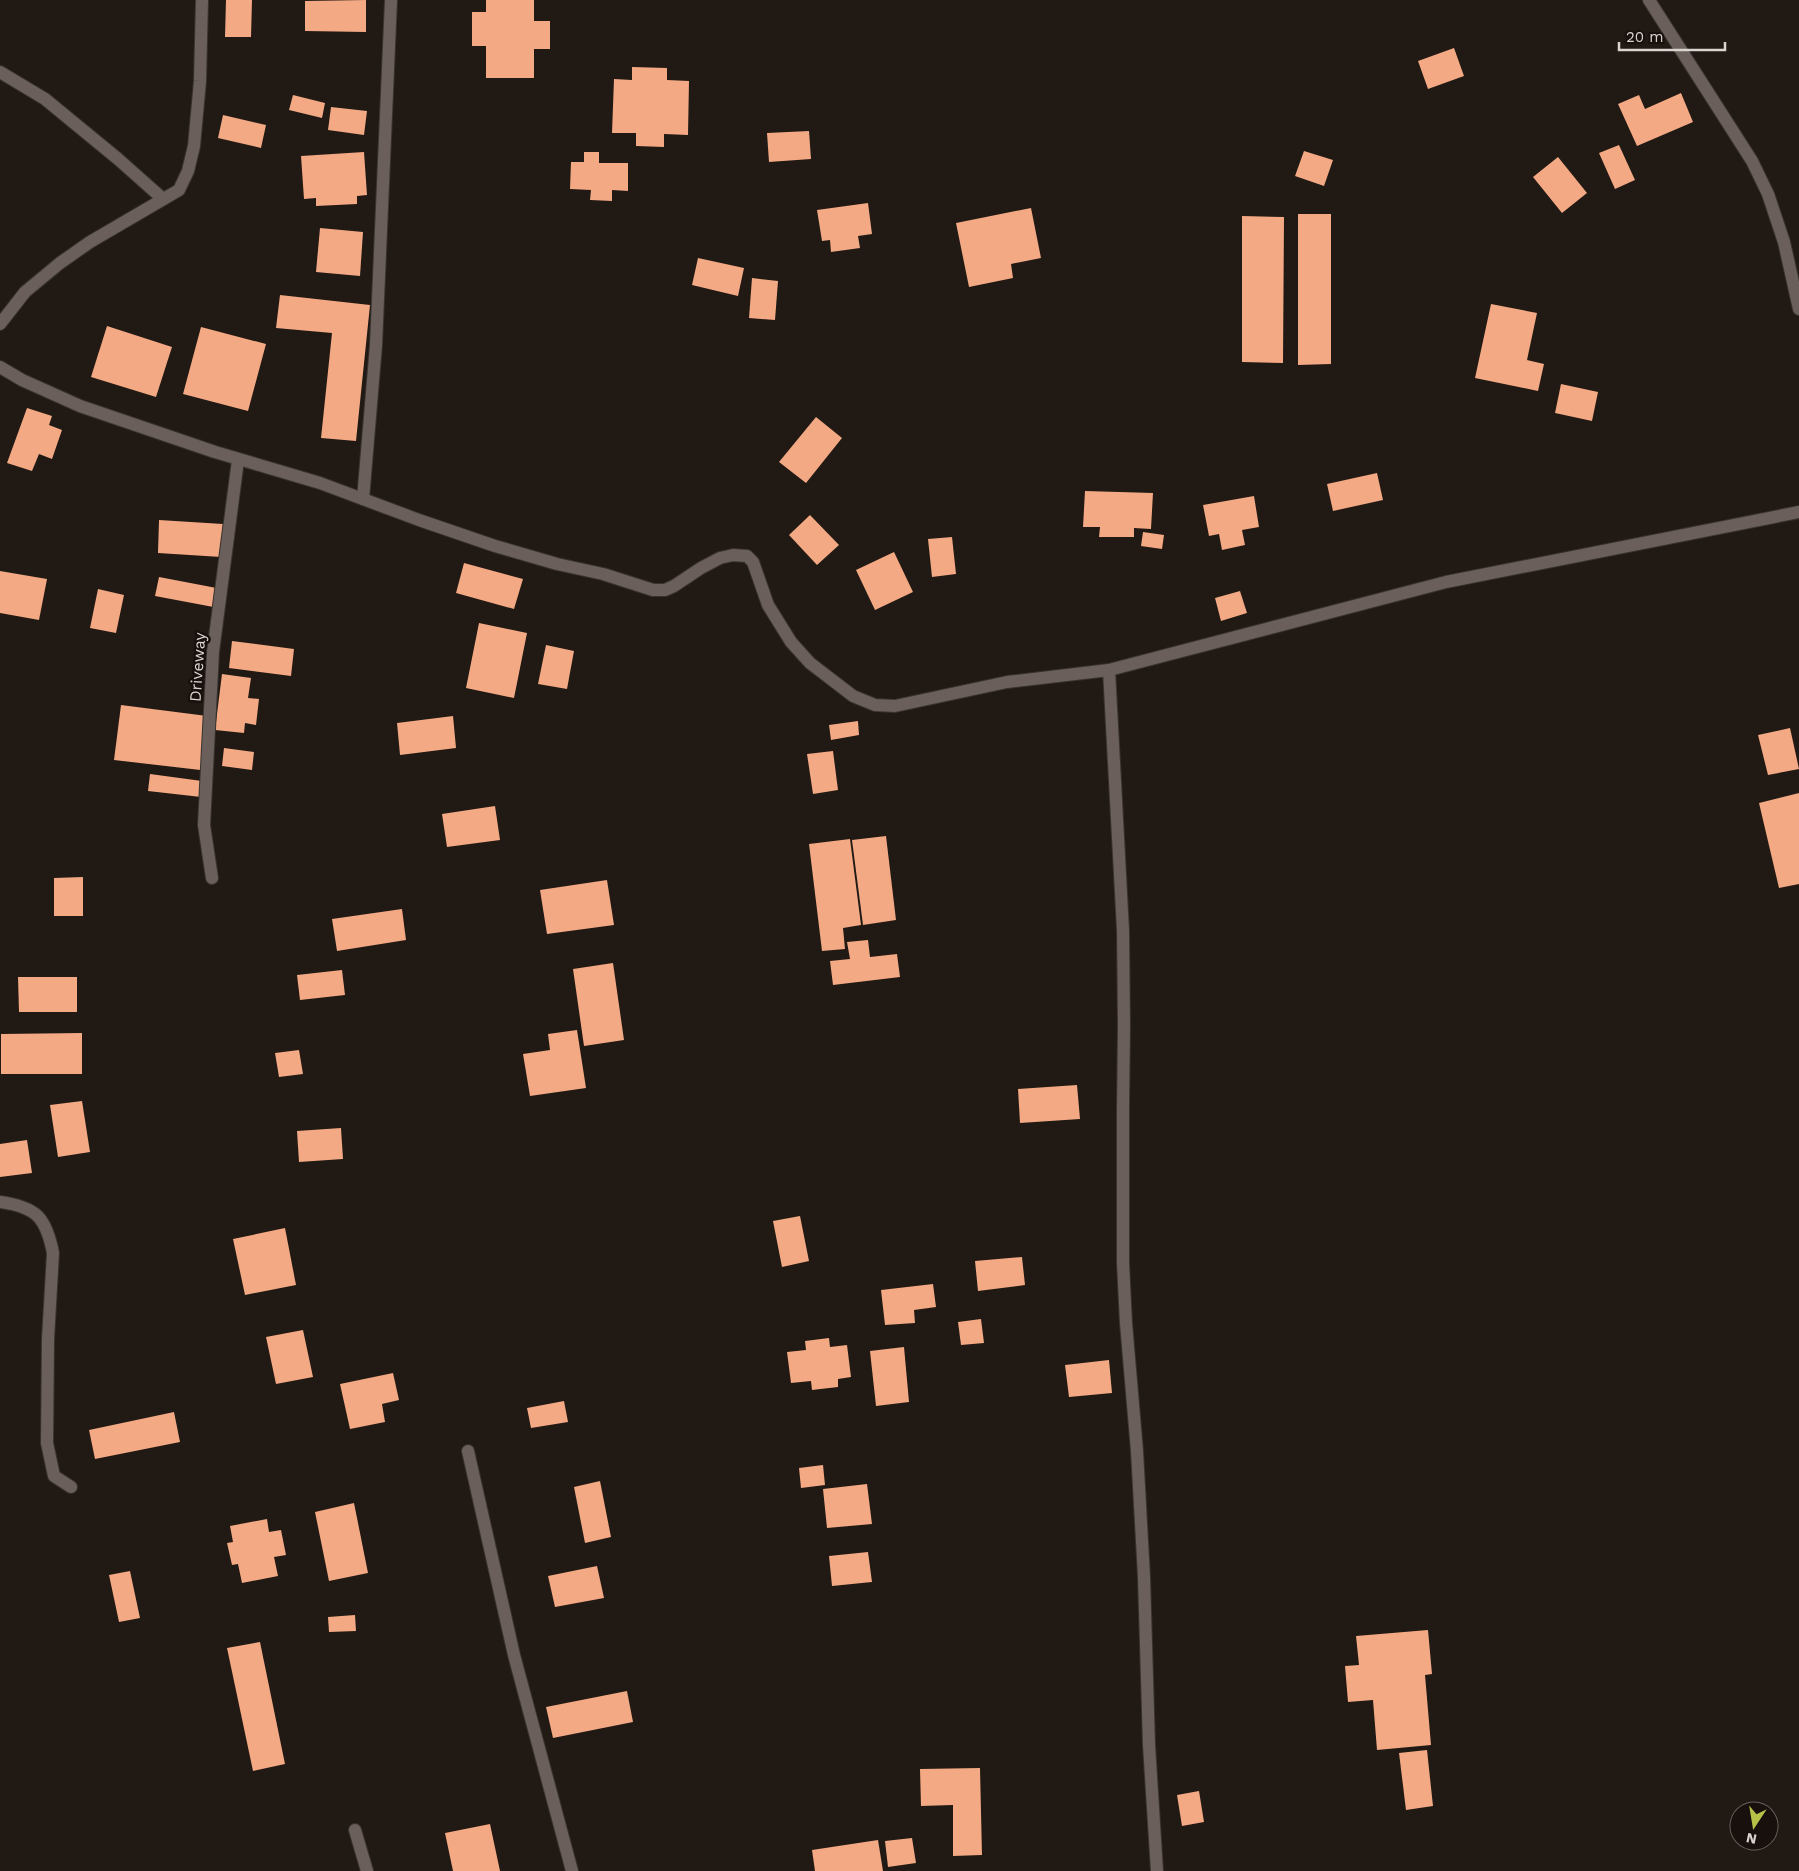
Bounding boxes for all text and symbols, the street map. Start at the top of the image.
scale bar [1619,20,1725,52]
text: 20 m [1626,28,1664,46]
street label: Driveway [186,631,209,702]
north arrow [1729,1801,1779,1851]
text: N [1745,1830,1758,1848]

